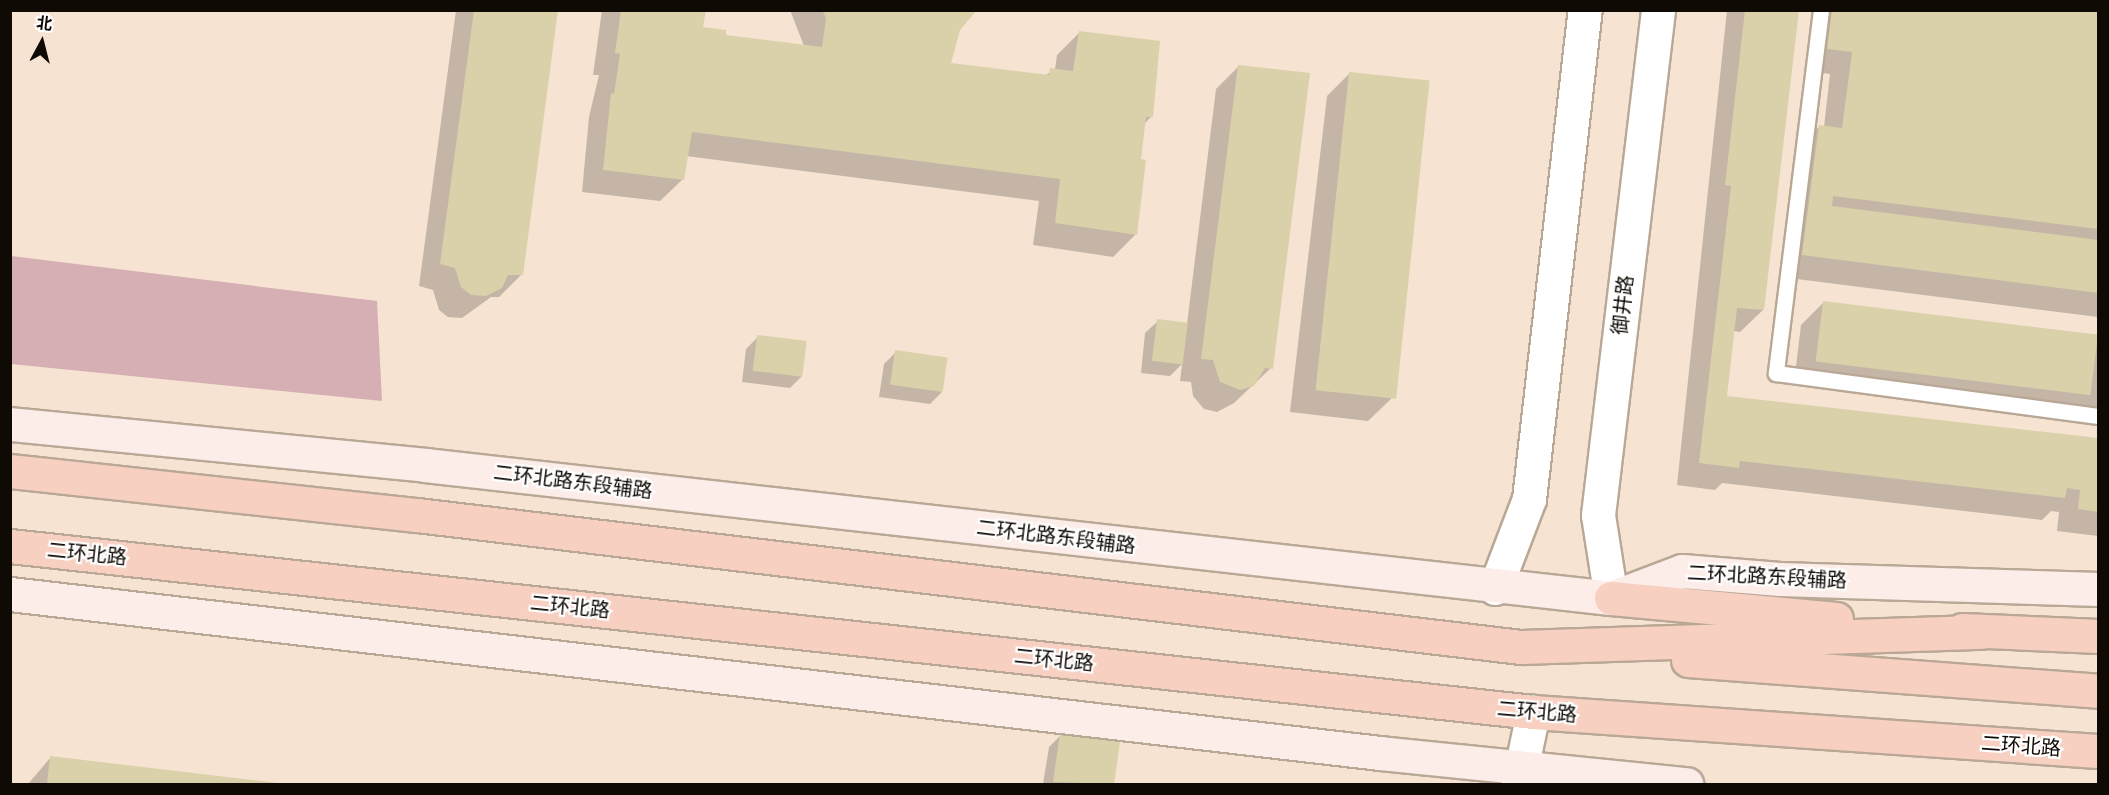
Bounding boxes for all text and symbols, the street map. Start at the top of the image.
north arrow [12,12,72,72]
text: 北 [35,13,53,34]
street label: 御井路 [1607,274,1639,336]
street label: 二环北路东段辅路 [492,460,654,504]
street label: 二环北路东段辅路 [975,515,1137,559]
street label: 二环北路 [46,538,128,570]
street label: 二环北路东段辅路 [1686,561,1848,593]
street label: 二环北路 [529,591,611,623]
street label: 二环北路 [1013,644,1095,676]
street label: 二环北路 [1496,697,1578,727]
street label: 二环北路 [1980,731,2062,761]

